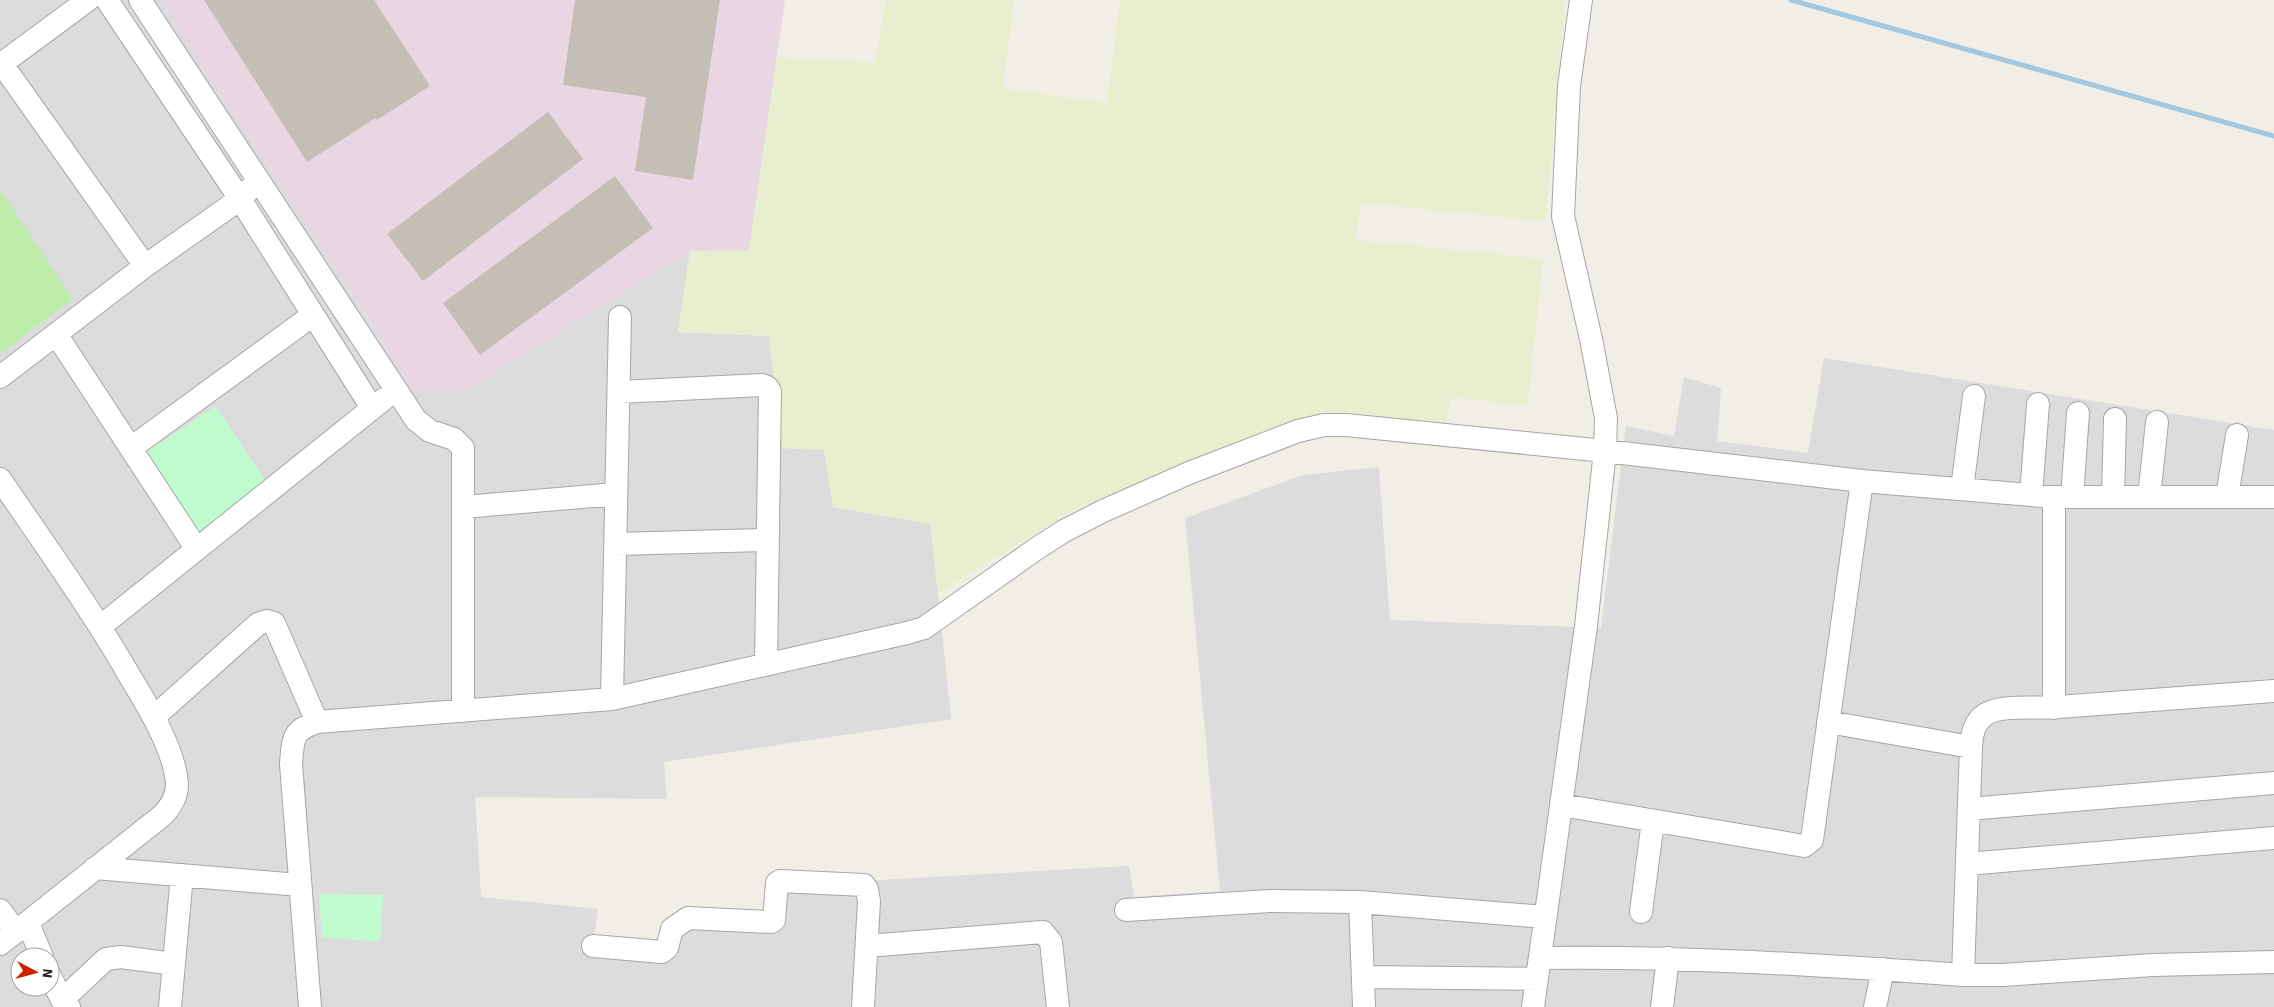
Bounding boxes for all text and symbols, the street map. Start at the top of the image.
north arrow [10,947,60,997]
text: N [37,968,57,979]

